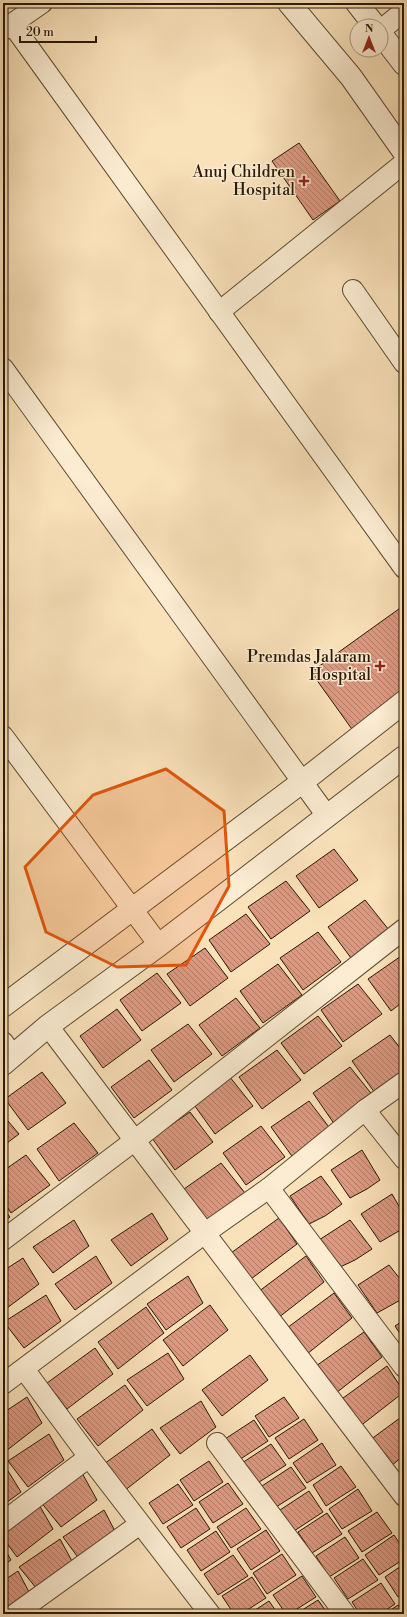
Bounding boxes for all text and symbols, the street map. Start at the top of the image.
scale bar [20,18,96,44]
north arrow [349,18,389,58]
text: N [365,22,374,36]
text: 20 m [26,25,54,40]
place label: Anuj Children Hospital [192,162,295,200]
marker: Anuj Children Hospital [298,175,310,187]
place label: Premdas Jalaram Hospital [247,647,371,685]
marker: Premdas Jalaram Hospital [374,660,386,672]

